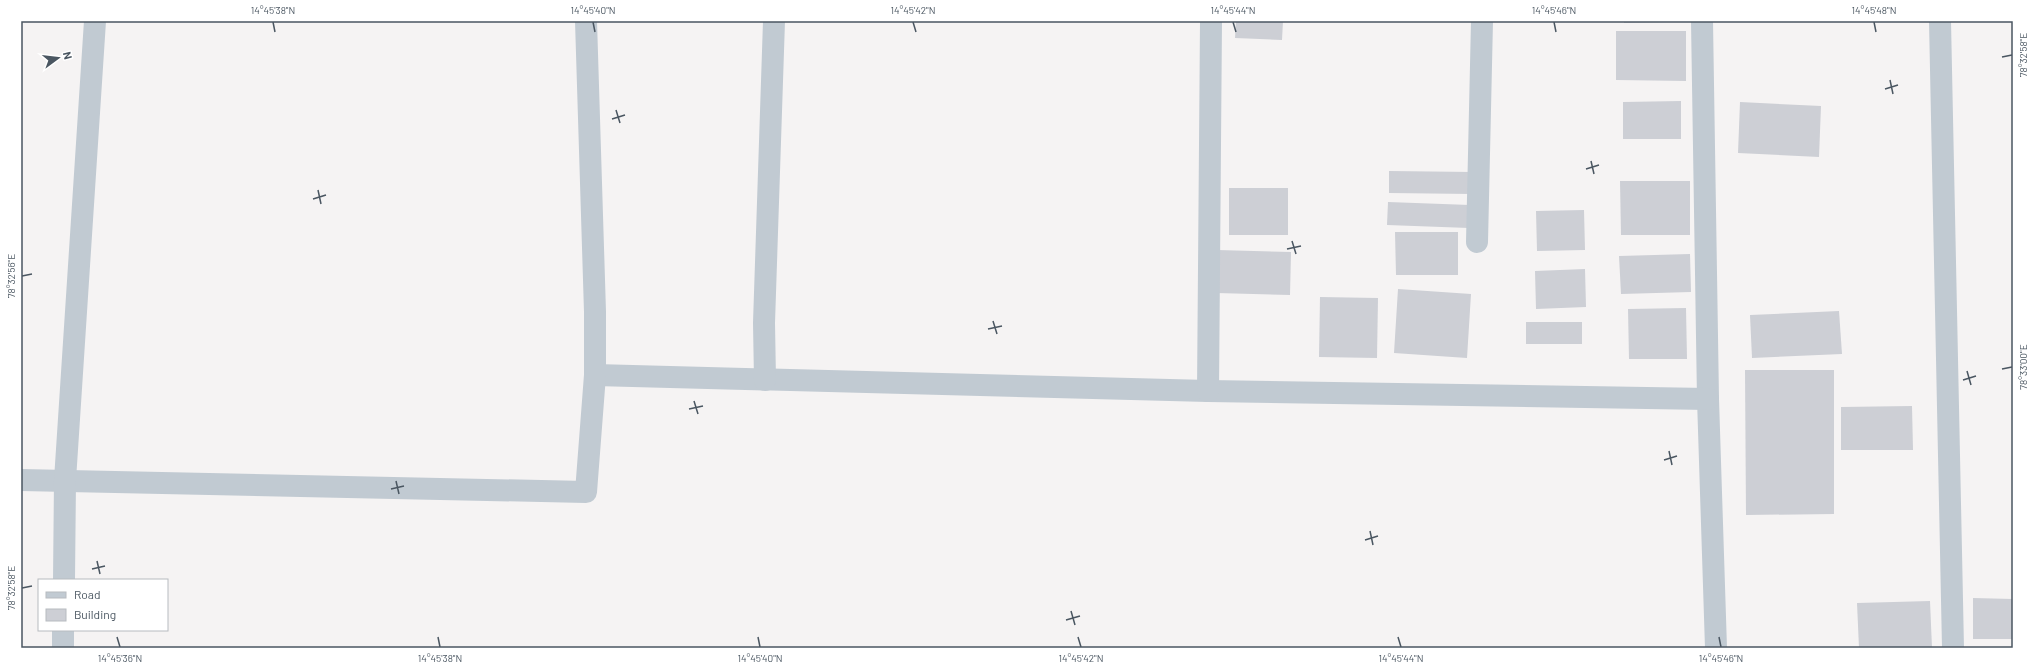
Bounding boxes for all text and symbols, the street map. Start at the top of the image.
text: 14°45'38"N [251,4,295,16]
text: 14°45'40"N [570,4,616,16]
text: 14°45'42"N [891,4,935,16]
text: 14°45'44"N [1211,4,1255,16]
text: 14°45'46"N [1532,4,1576,16]
text: 14°45'48"N [1852,4,1896,16]
text: 78°32'58"E [2017,33,2029,77]
north arrow [38,38,78,78]
text: N [61,50,75,61]
text: 78°32'56"E [5,254,17,298]
text: 78°33'00"E [2017,344,2029,390]
text: 78°32'58"E [5,566,17,610]
legend [38,579,168,631]
text: Road [74,587,101,601]
text: Building [74,607,116,621]
text: 14°45'36"N [98,652,142,664]
text: 14°45'38"N [418,652,462,664]
text: 14°45'40"N [737,652,783,664]
text: 14°45'42"N [1059,652,1103,664]
text: 14°45'44"N [1379,652,1423,664]
text: 14°45'46"N [1699,652,1743,664]

